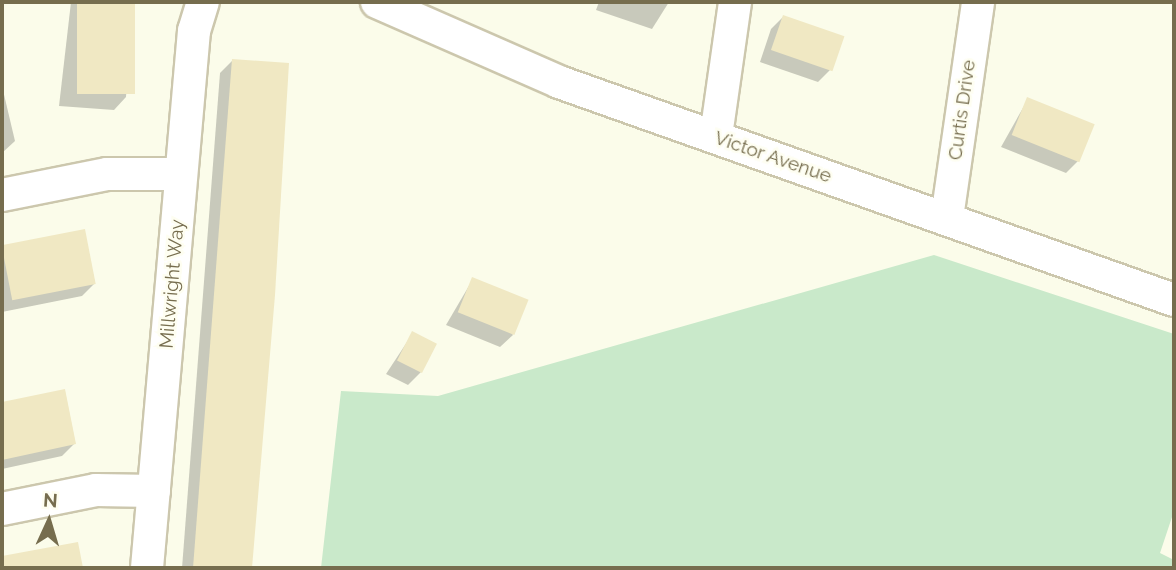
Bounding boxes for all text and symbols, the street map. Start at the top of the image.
street label: Curtis Drive [944,58,980,162]
street label: Victor Avenue [711,126,835,188]
street label: Millwright Way [155,218,189,350]
north arrow [14,486,84,556]
text: N [42,489,58,512]

